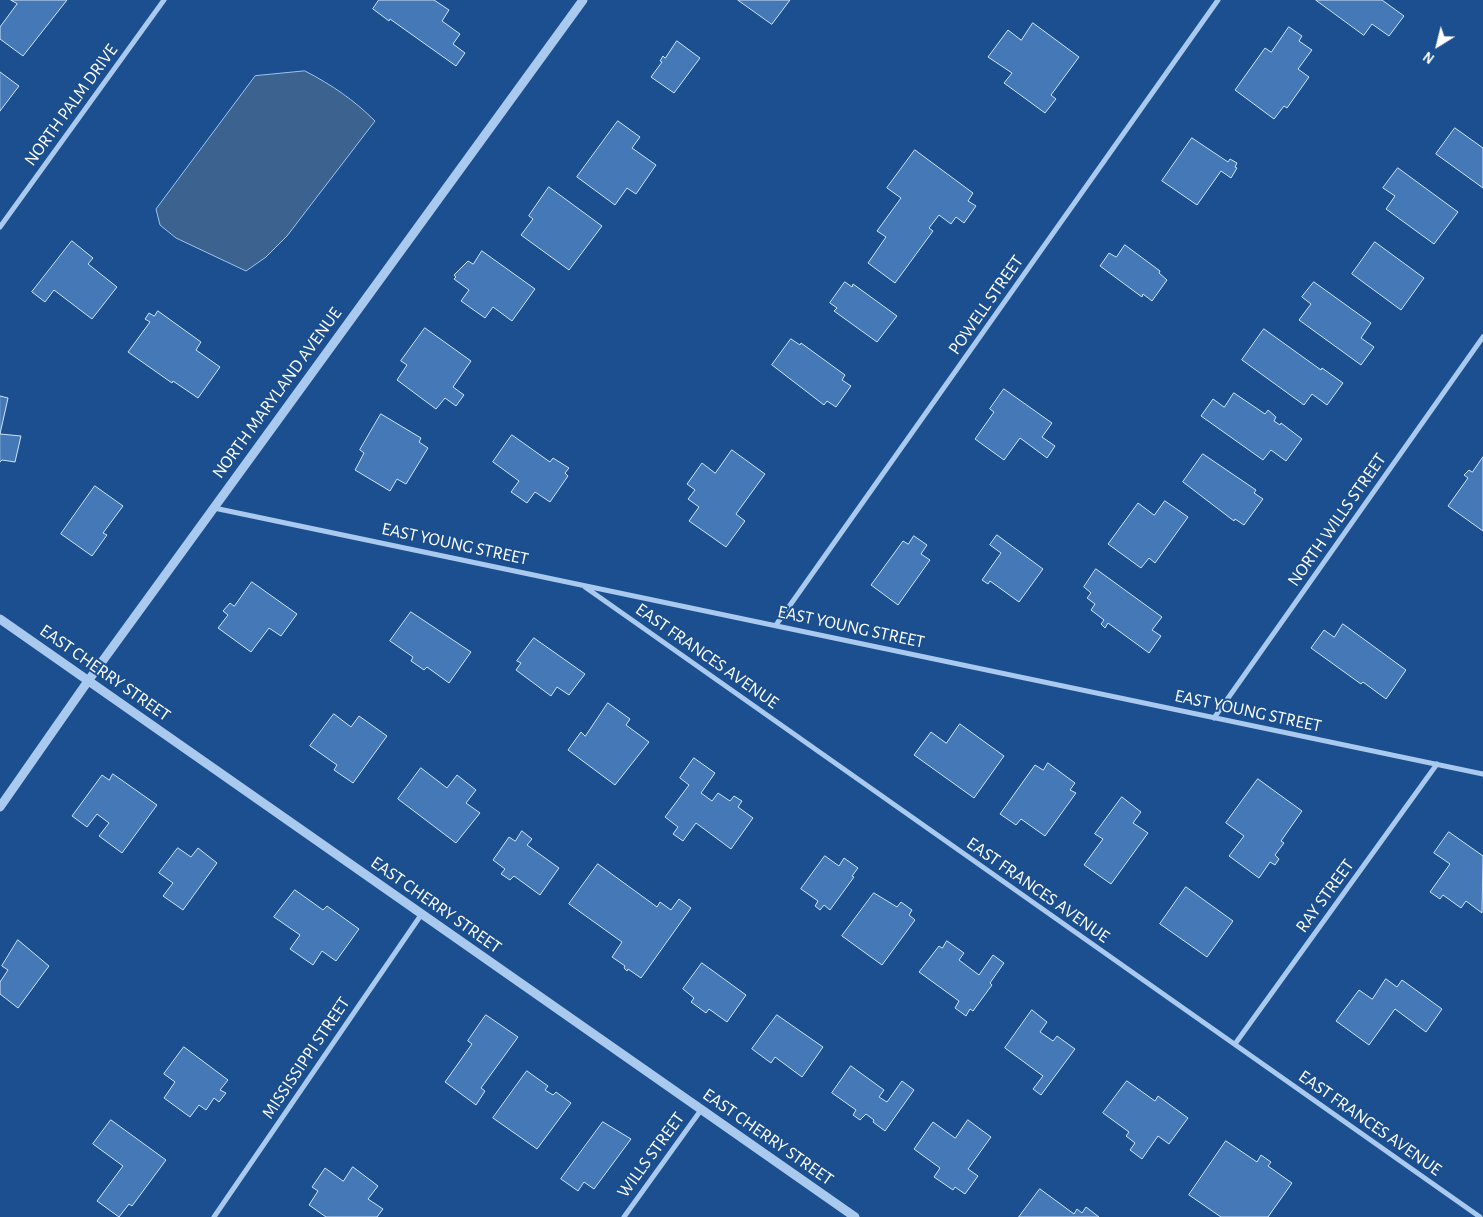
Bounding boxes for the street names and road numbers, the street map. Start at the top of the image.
street label: NORTH PALM DRIVE [20,40,122,170]
street label: POWELL STREET [944,251,1028,359]
street label: NORTH MARYLAND AVENUE [208,303,346,483]
street label: NORTH WILLS STREET [1283,449,1391,591]
street label: EAST YOUNG STREET [380,518,530,570]
street label: EAST FRANCES AVENUE [631,598,783,714]
street label: EAST YOUNG STREET [776,601,926,653]
street label: EAST CHERRY STREET [36,620,174,726]
street label: EAST YOUNG STREET [1173,685,1323,737]
street label: EAST FRANCES AVENUE [962,832,1114,948]
street label: EAST CHERRY STREET [367,852,505,958]
street label: RAY STREET [1291,855,1359,937]
street label: MISSISSIPPI STREET [257,993,355,1123]
street label: EAST FRANCES AVENUE [1294,1065,1446,1181]
street label: EAST CHERRY STREET [699,1084,837,1190]
street label: WILLS STREET [613,1108,689,1202]

